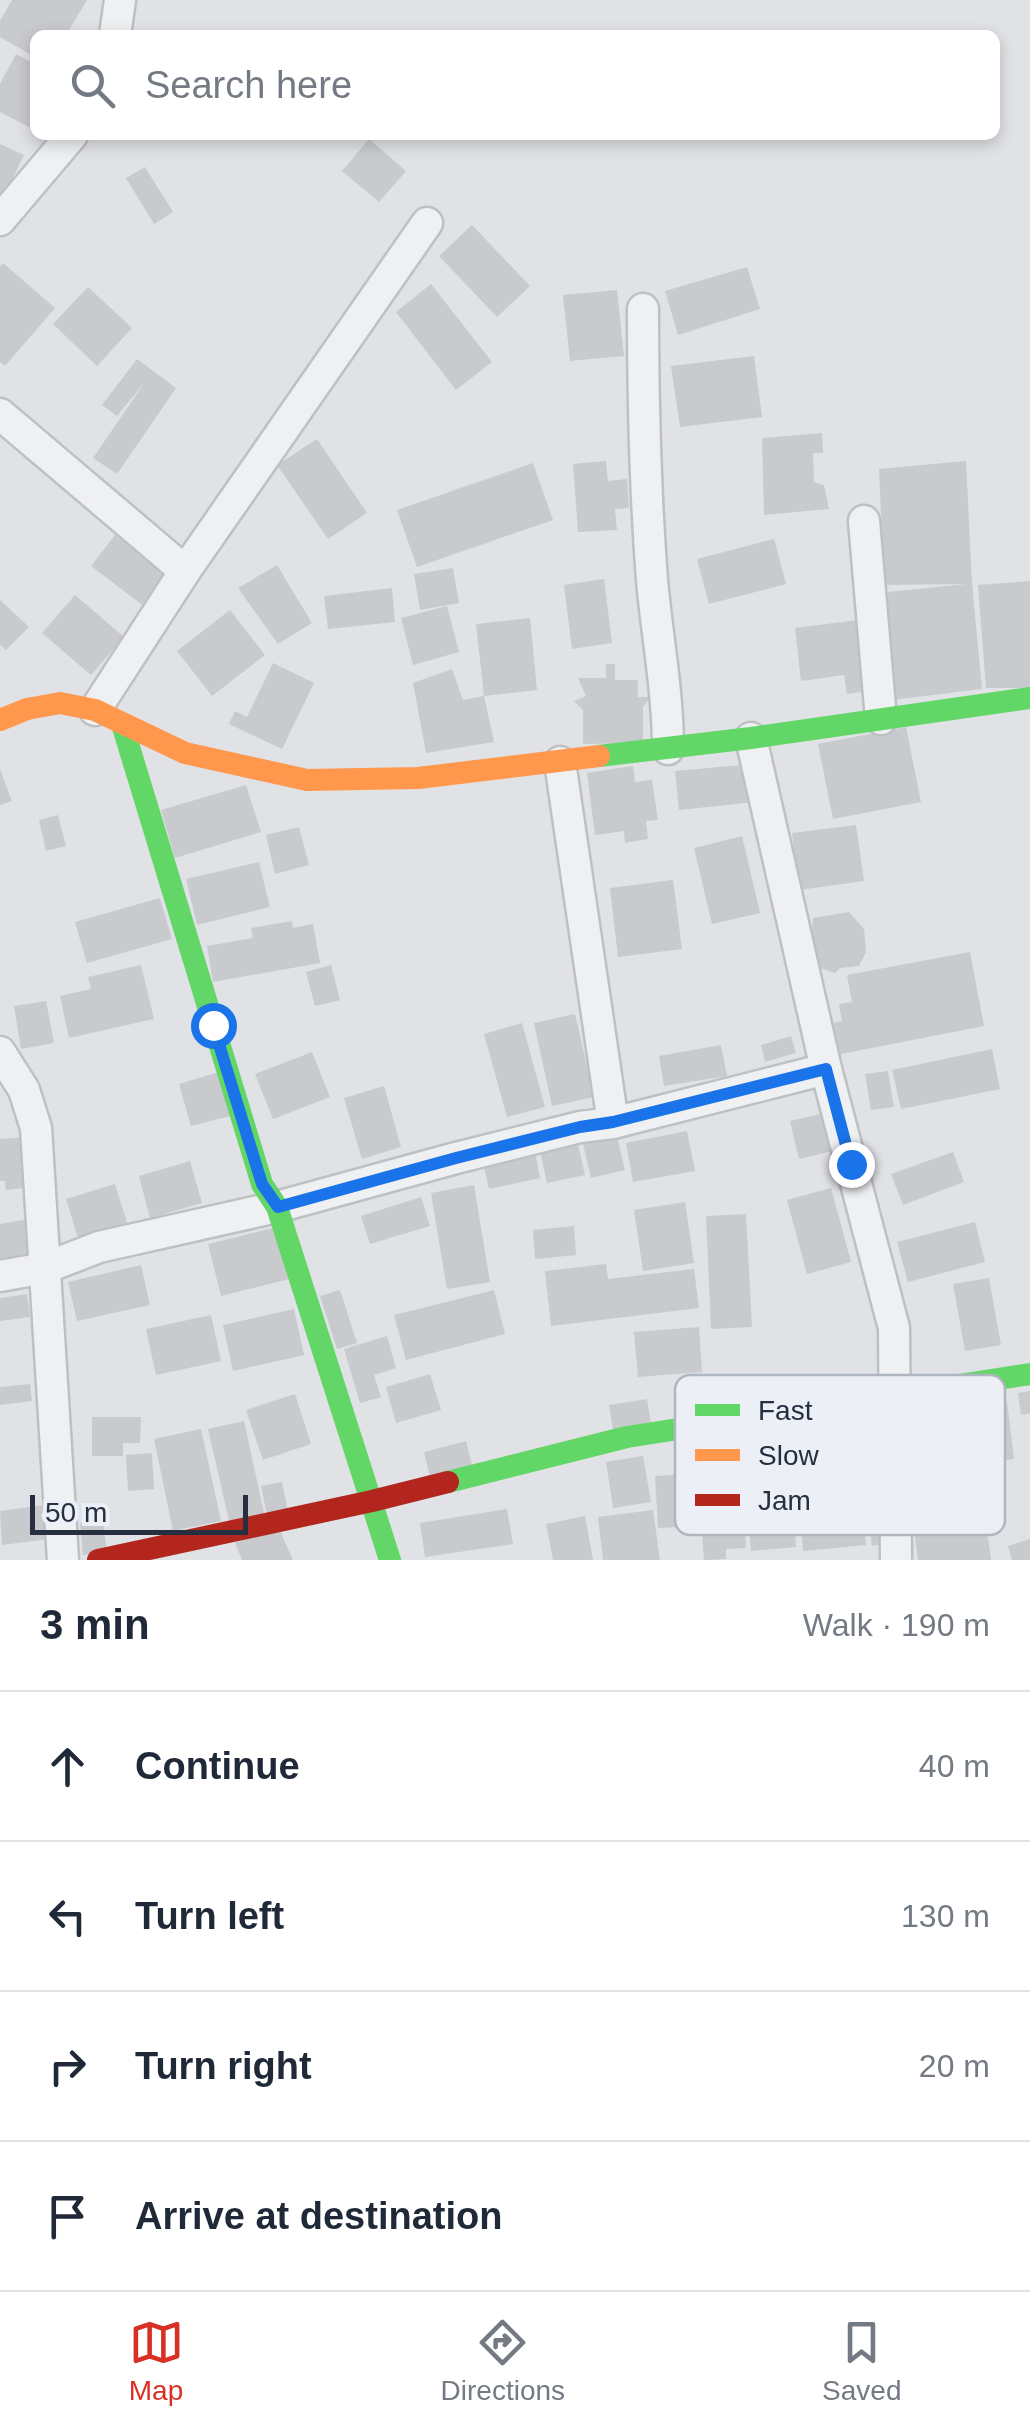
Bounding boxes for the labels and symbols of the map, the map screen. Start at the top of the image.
route start [191,1003,237,1049]
route end [829,1142,875,1188]
legend [675,1375,1005,1535]
text: Fast [758,1395,813,1426]
text: Slow [758,1440,819,1471]
text: Jam [758,1485,811,1516]
scale bar [30,1490,248,1534]

